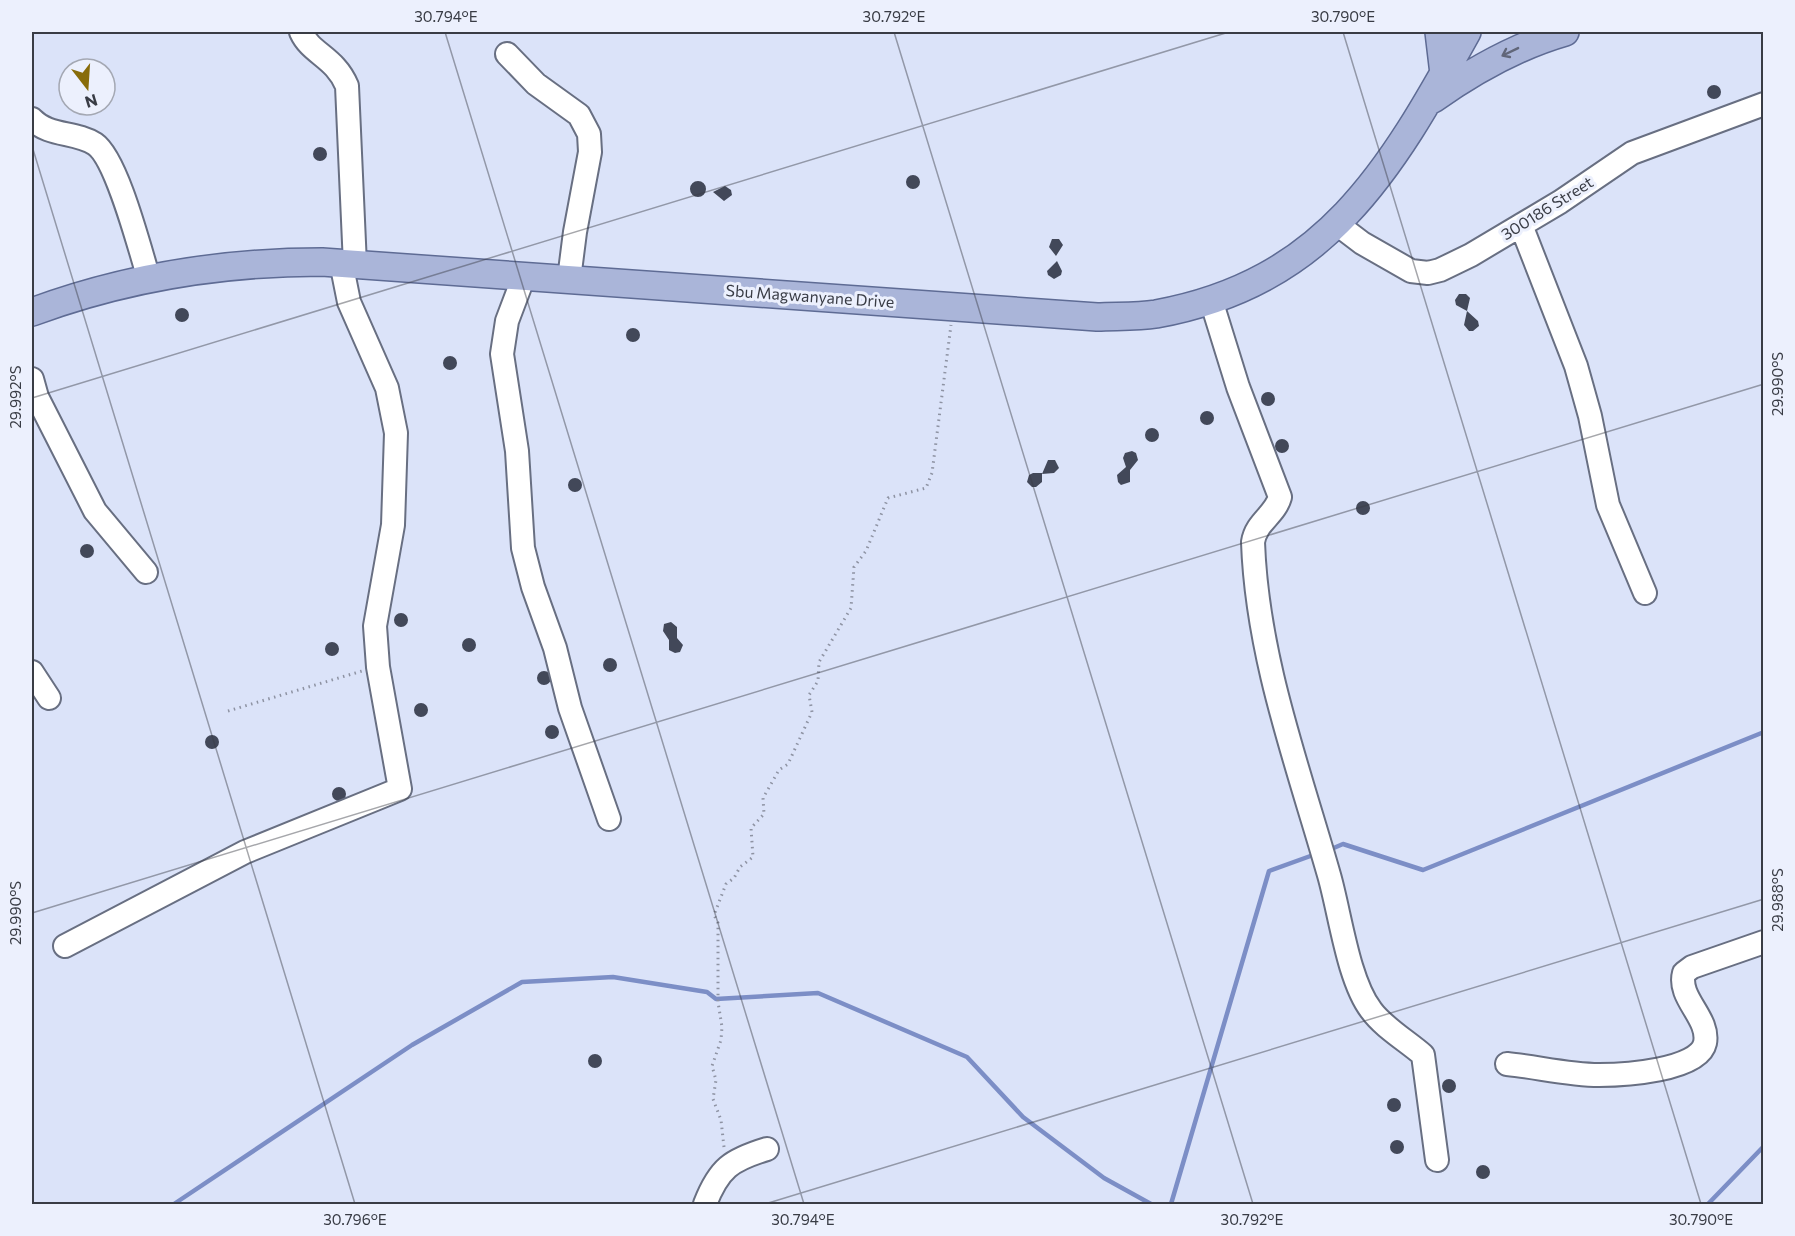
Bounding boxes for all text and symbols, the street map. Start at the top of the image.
text: 30.794°E [414,7,478,25]
text: 30.792°E [863,7,925,25]
text: 30.790°E [1311,7,1375,25]
one-way arrow [1501,47,1519,59]
north arrow [57,57,117,117]
text: N [83,91,100,113]
street label: 300186 Street [1497,172,1596,243]
street label: Sbu Magwanyane Drive [725,280,895,311]
text: 29.990°S [1768,352,1786,416]
text: 29.992°S [6,365,24,428]
text: 29.988°S [1768,868,1786,932]
text: 29.990°S [6,881,24,945]
text: 30.796°E [323,1210,387,1228]
text: 30.794°E [771,1210,835,1228]
text: 30.792°E [1221,1210,1283,1228]
text: 30.790°E [1669,1210,1733,1228]

